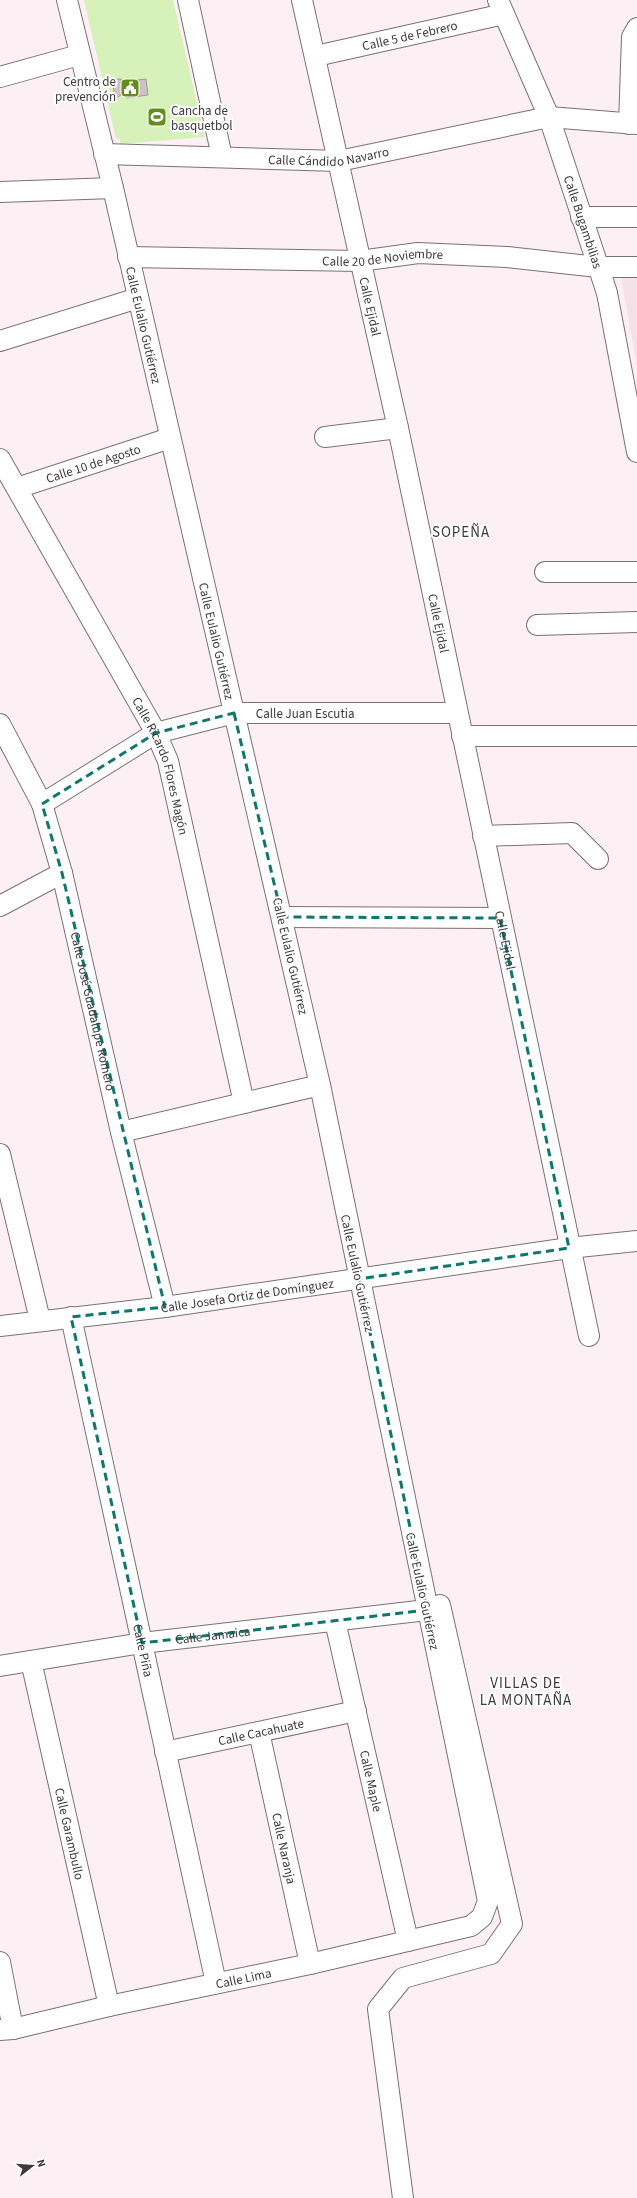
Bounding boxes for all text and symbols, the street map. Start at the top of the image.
street label: Calle 5 de Febrero [360,17,459,55]
place label: Centro de prevención [55,73,116,106]
public building icon: Centro de prevención [119,77,141,99]
place label: Cancha de basquetbol [171,102,233,135]
sports icon: Cancha de basquetbol [146,106,168,128]
street label: Calle Cándido Navarro [268,143,391,171]
street label: Calle Bugambilias [559,173,607,272]
street label: Calle 20 de Noviembre [322,245,444,271]
street label: Calle Eulalio Gutiérrez [121,265,165,386]
street label: Calle Ejidal [354,275,385,338]
street label: Calle 10 de Agosto [44,440,143,488]
district label: SOPEÑA [432,522,490,543]
street label: Calle Eulalio Gutiérrez [194,581,238,702]
street label: Calle Ejidal [423,592,453,655]
street label: Calle Ricardo Flores Magón [127,694,192,837]
street label: Calle Juan Escutia [256,705,355,723]
street label: Calle Eulalio Gutiérrez [268,896,312,1017]
street label: Calle Ejidal [490,909,520,972]
street label: Calle José Guadalupe Romero [66,930,119,1093]
street label: Calle Eulalio Gutiérrez [336,1213,378,1334]
street label: Calle Josefa Ortiz de Domínguez [160,1274,335,1317]
street label: Calle Eulalio Gutiérrez [401,1531,443,1652]
street label: Calle Piña [128,1622,157,1679]
street label: Calle Jamaica [174,1623,251,1649]
district label: VILLAS DE LA MONTAÑA [480,1673,572,1711]
street label: Calle Cacahuate [216,1714,306,1750]
street label: Calle Maple [355,1749,386,1814]
street label: Calle Garambullo [50,1786,88,1882]
street label: Calle Naranja [267,1811,300,1886]
street label: Calle Lima [214,1964,273,1994]
north arrow [12,2146,52,2186]
text: N [33,2158,49,2169]

